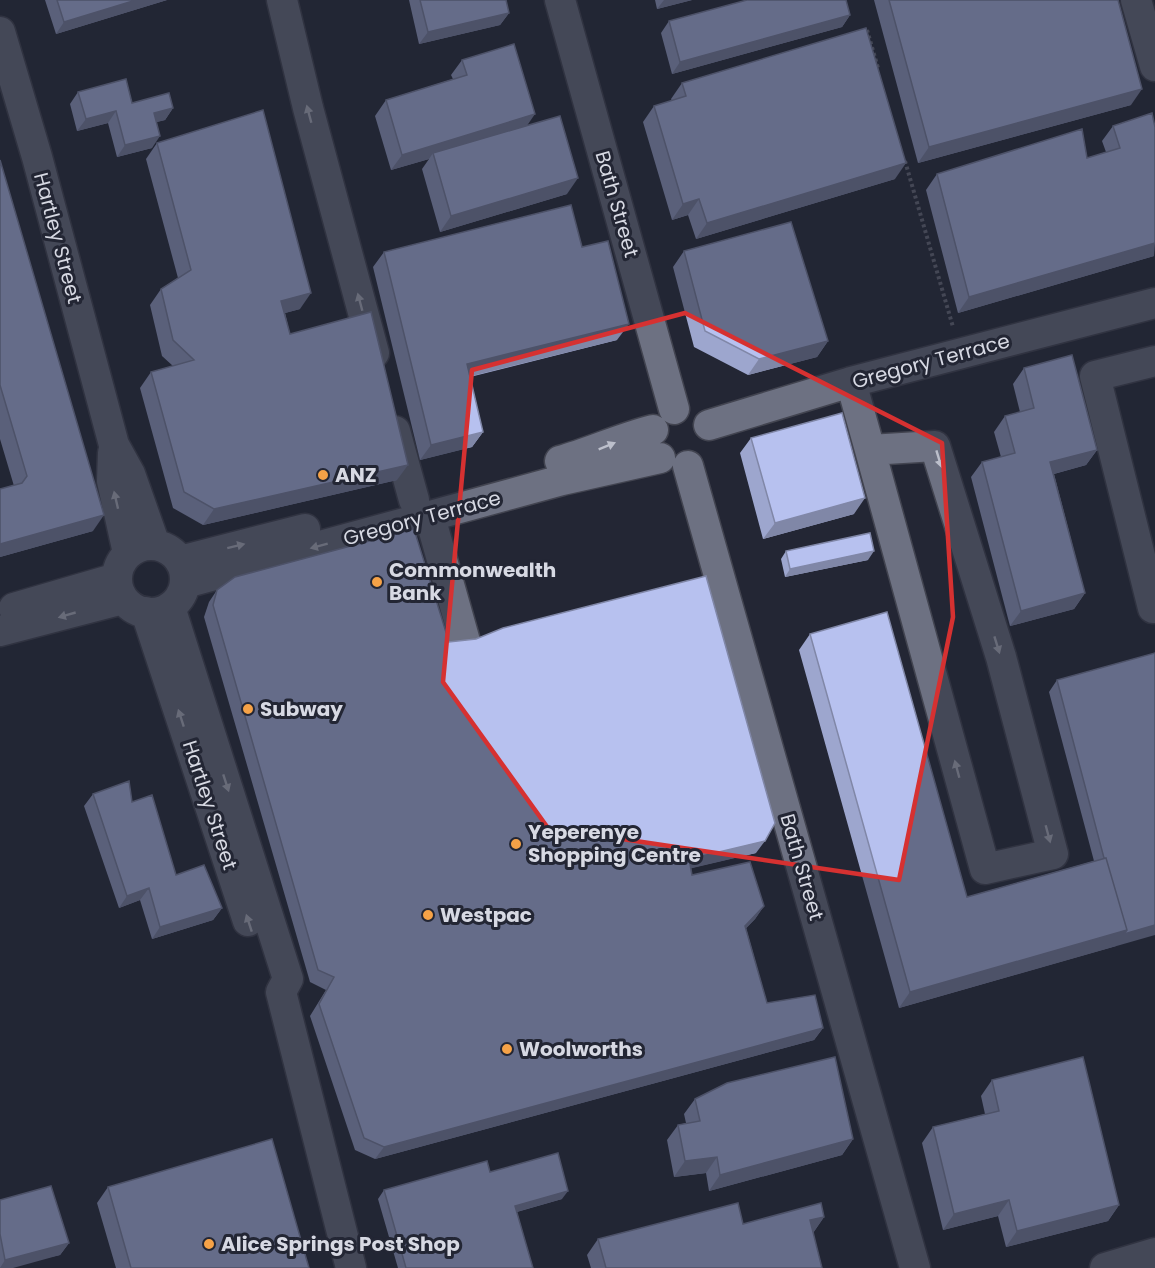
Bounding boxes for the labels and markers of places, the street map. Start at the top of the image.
place label: ANZ [335,461,377,489]
marker: ANZ [316,468,330,482]
place label: Commonwealth Bank [389,556,556,607]
marker: Commonwealth Bank [370,575,384,589]
place label: Subway [260,695,343,723]
marker: Subway [241,702,255,716]
place label: Yeperenye Shopping Centre [528,818,701,869]
marker: Yeperenye Shopping Centre [509,837,523,851]
place label: Westpac [440,901,532,929]
marker: Westpac [421,908,435,922]
place label: Woolworths [519,1035,643,1063]
marker: Woolworths [500,1042,514,1056]
place label: Alice Springs Post Shop [221,1230,460,1258]
marker: Alice Springs Post Shop [202,1237,216,1251]

